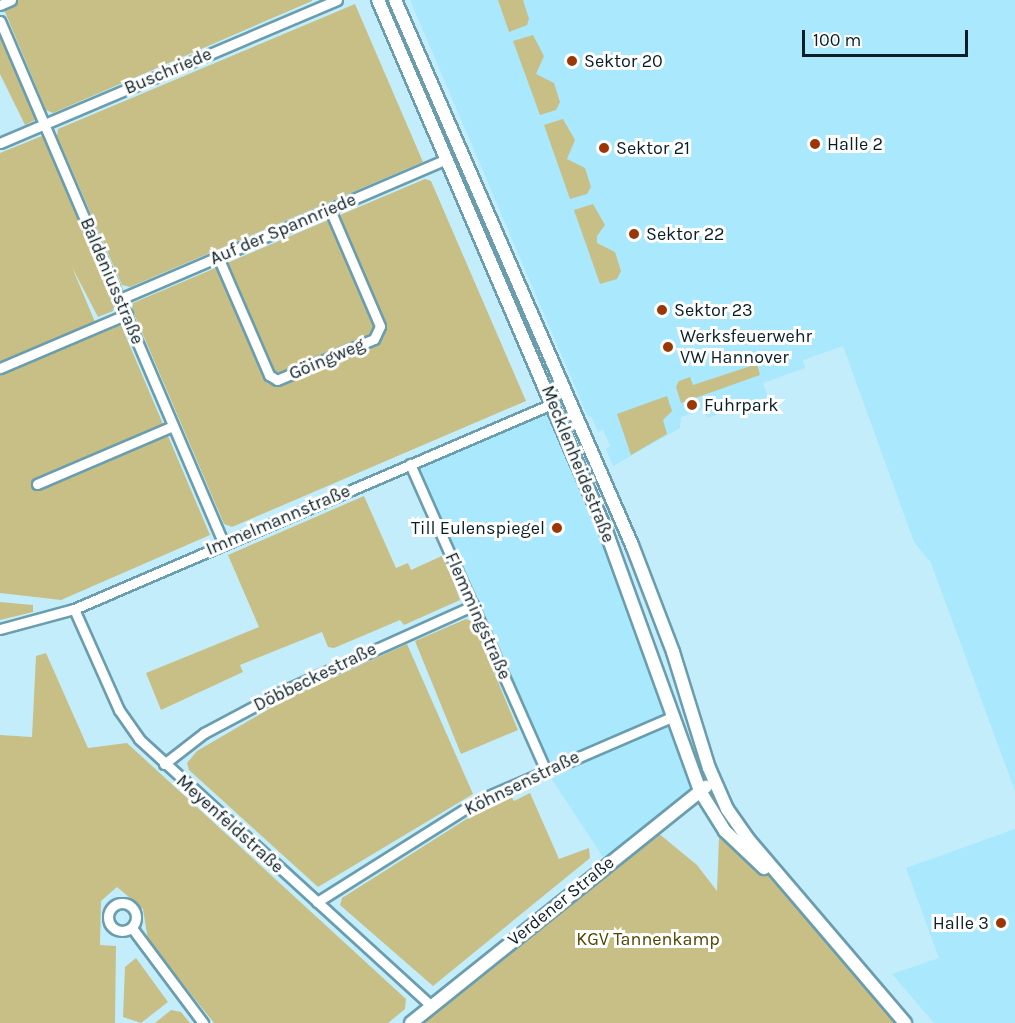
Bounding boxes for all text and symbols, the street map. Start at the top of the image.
scale bar [805,18,972,56]
text: 100 m [813,29,861,51]
street label: Buschriede [121,43,215,99]
place label: Sektor 20 [584,50,663,72]
marker: Sektor 20 [565,54,579,68]
place label: Halle 2 [827,133,883,155]
place label: Sektor 21 [616,137,690,159]
marker: Halle 2 [808,137,822,151]
marker: Sektor 21 [597,141,611,155]
street label: Auf der Spannriede [207,188,359,270]
street label: Baldeniusstraße [76,214,148,348]
place label: Sektor 22 [646,223,725,245]
marker: Sektor 22 [627,227,641,241]
place label: Sektor 23 [674,299,753,321]
marker: Sektor 23 [655,303,669,317]
place label: Werksfeuerwehr VW Hannover [680,326,812,368]
street label: Göingweg [286,333,368,385]
marker: Werksfeuerwehr VW Hannover [661,340,675,354]
street label: Mecklenheidestraße [537,382,619,546]
place label: Fuhrpark [704,394,778,416]
marker: Fuhrpark [685,398,699,412]
street label: Immelmannstraße [203,480,353,560]
place label: Till Eulenspiegel [411,517,545,539]
marker: Till Eulenspiegel [550,521,564,535]
street label: Flemmingstraße [440,549,516,683]
street label: Döbbeckestraße [250,638,380,716]
street label: Köhnsenstraße [461,746,583,820]
street label: Meyenfeldstraße [172,770,288,878]
street label: Verdener Straße [504,852,618,950]
place label: Halle 3 [933,912,989,934]
marker: Halle 3 [994,916,1008,930]
park label: KGV Tannenkamp [576,928,720,950]

